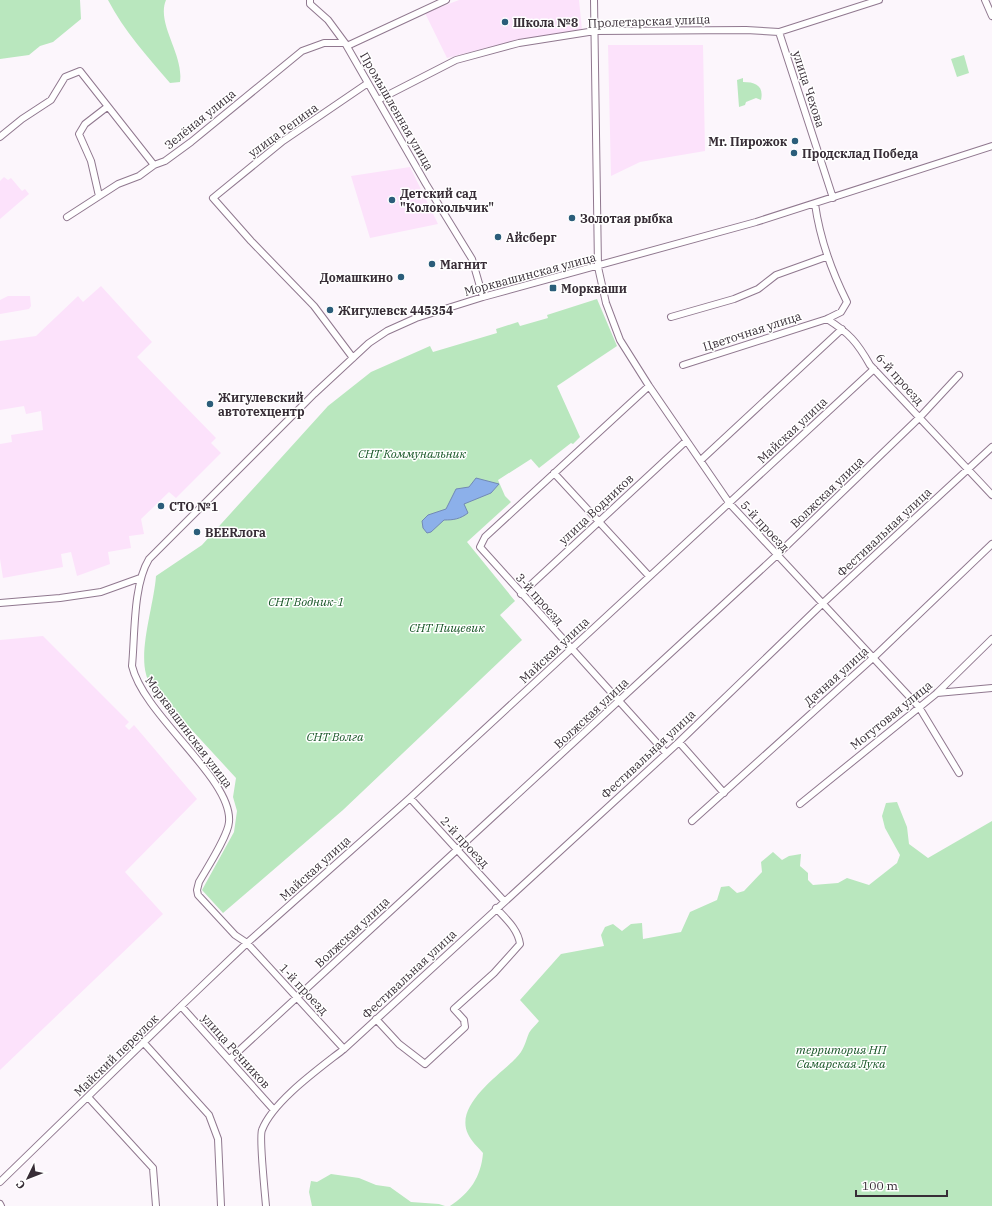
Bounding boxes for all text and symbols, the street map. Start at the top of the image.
street label: Пролетарская улица [587,11,711,31]
place label: Школа №8 [513,15,578,30]
marker: Школа №8 [500,17,510,27]
street label: Промышленная улица [357,49,437,173]
street label: улица Чехова [790,49,829,130]
street label: Зелёная улица [161,85,239,152]
street label: улица Репина [245,99,321,160]
place label: Mr. Пирожок [708,134,788,149]
marker: Mr. Пирожок [790,136,800,146]
place label: Продсклад Победа [802,146,918,161]
marker: Продсклад Победа [789,148,799,158]
place label: Детский сад "Колокольчик" [400,186,494,215]
marker: Детский сад "Колокольчик" [387,195,397,205]
place label: Золотая рыбка [580,211,673,226]
marker: Золотая рыбка [567,213,577,223]
place label: Айсберг [506,230,557,245]
marker: Айсберг [493,232,503,242]
street label: Морквашинская улица [462,249,598,299]
place label: Магнит [440,257,487,272]
marker: Магнит [427,259,437,269]
place label: Домашкино [320,270,393,285]
marker: Домашкино [396,272,406,282]
place label: Моркваши [561,281,627,295]
marker: Моркваши [548,283,558,293]
place label: Жигулевск 445354 [338,303,453,318]
marker: Жигулевск 445354 [325,305,335,315]
street label: Цветочная улица [701,308,804,354]
street label: 6-й проезд [873,350,927,408]
place label: Жигулевский автотехцентр [218,390,305,419]
street label: Майская улица [754,394,830,466]
marker: Жигулевский автотехцентр [205,399,215,409]
park label: СНТ Коммунальник [358,446,466,461]
street label: Волжская улица [787,453,867,531]
street label: улица Водников [556,470,637,547]
street label: Фестивальная улица [834,484,935,580]
street label: 5-й проезд [737,497,793,555]
place label: СТО №1 [169,499,218,514]
marker: СТО №1 [156,501,166,511]
place label: BEERлога [205,525,266,540]
marker: BEERлога [192,527,202,537]
street label: 3-й проезд [513,570,567,628]
park label: СНТ Водник-1 [268,594,344,609]
street label: Майская улица [516,614,592,686]
park label: СНТ Пищевик [409,620,485,635]
street label: Дачная улица [801,643,872,709]
street label: Морквашинская улица [142,673,236,791]
street label: Волжская улица [551,674,632,751]
street label: Могутовая улица [847,677,935,753]
street label: Фестивальная улица [598,706,699,802]
park label: СНТ Волга [306,729,364,744]
street label: 2-й проезд [437,813,493,871]
street label: Майская улица [277,832,354,904]
street label: Волжская улица [312,893,393,970]
street label: Фестивальная улица [359,926,460,1022]
street label: 1-й проезд [276,960,332,1018]
street label: улица Речников [198,1010,274,1092]
street label: Майский переулок [71,1011,161,1099]
park label: территория НП Самарская Лука [796,1042,888,1071]
north arrow [8,1158,48,1198]
scale bar [856,1172,947,1198]
text: С [13,1177,28,1192]
text: 100 m [862,1178,898,1193]

